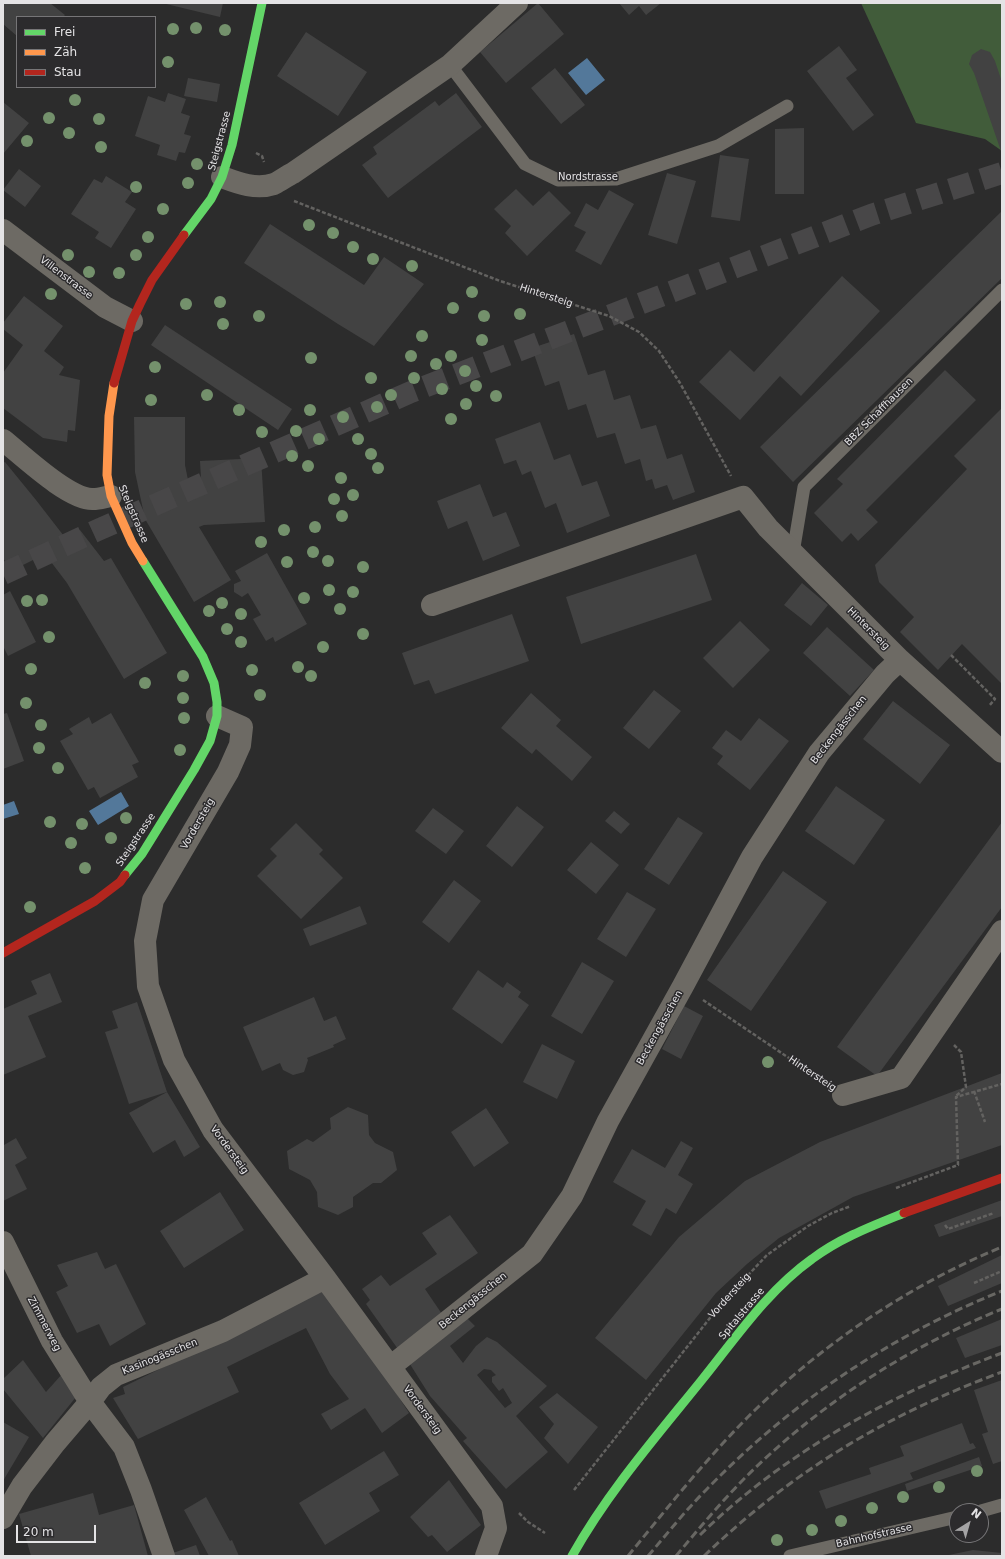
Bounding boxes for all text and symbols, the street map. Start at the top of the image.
legend [16,16,156,88]
text: Frei [54,25,75,39]
text: Zäh [54,45,77,59]
text: Stau [54,65,81,79]
street label: Steigstrasse [206,110,234,172]
street label: Nordstrasse [558,171,618,183]
street label: Villenstrasse [37,254,95,302]
street label: Hintersteig [518,282,574,310]
street label: BBZ Schaffhausen [842,375,916,449]
street label: Steigstrasse [115,483,151,545]
street label: Hintersteig [844,605,892,653]
street label: Beckengässchen [809,693,869,767]
street label: Vordersteig [179,796,217,852]
street label: Steigstrasse [114,811,158,869]
street label: Beckengässchen [634,989,686,1067]
street label: Hintersteig [786,1054,838,1094]
street label: Vordersteig [207,1123,251,1177]
street label: Beckengässchen [437,1270,509,1332]
street label: Vordersteig [706,1271,754,1321]
street label: Spitalstrasse [717,1286,767,1342]
street label: Zimmerweg [25,1295,63,1353]
street label: Kasinogässchen [121,1336,199,1378]
street label: Vordersteig [400,1383,444,1437]
north arrow [949,1503,989,1543]
text: N [968,1506,984,1522]
scale bar [18,1517,98,1543]
street label: Bahnhofstrasse [835,1521,913,1551]
text: 20 m [23,1525,54,1539]

